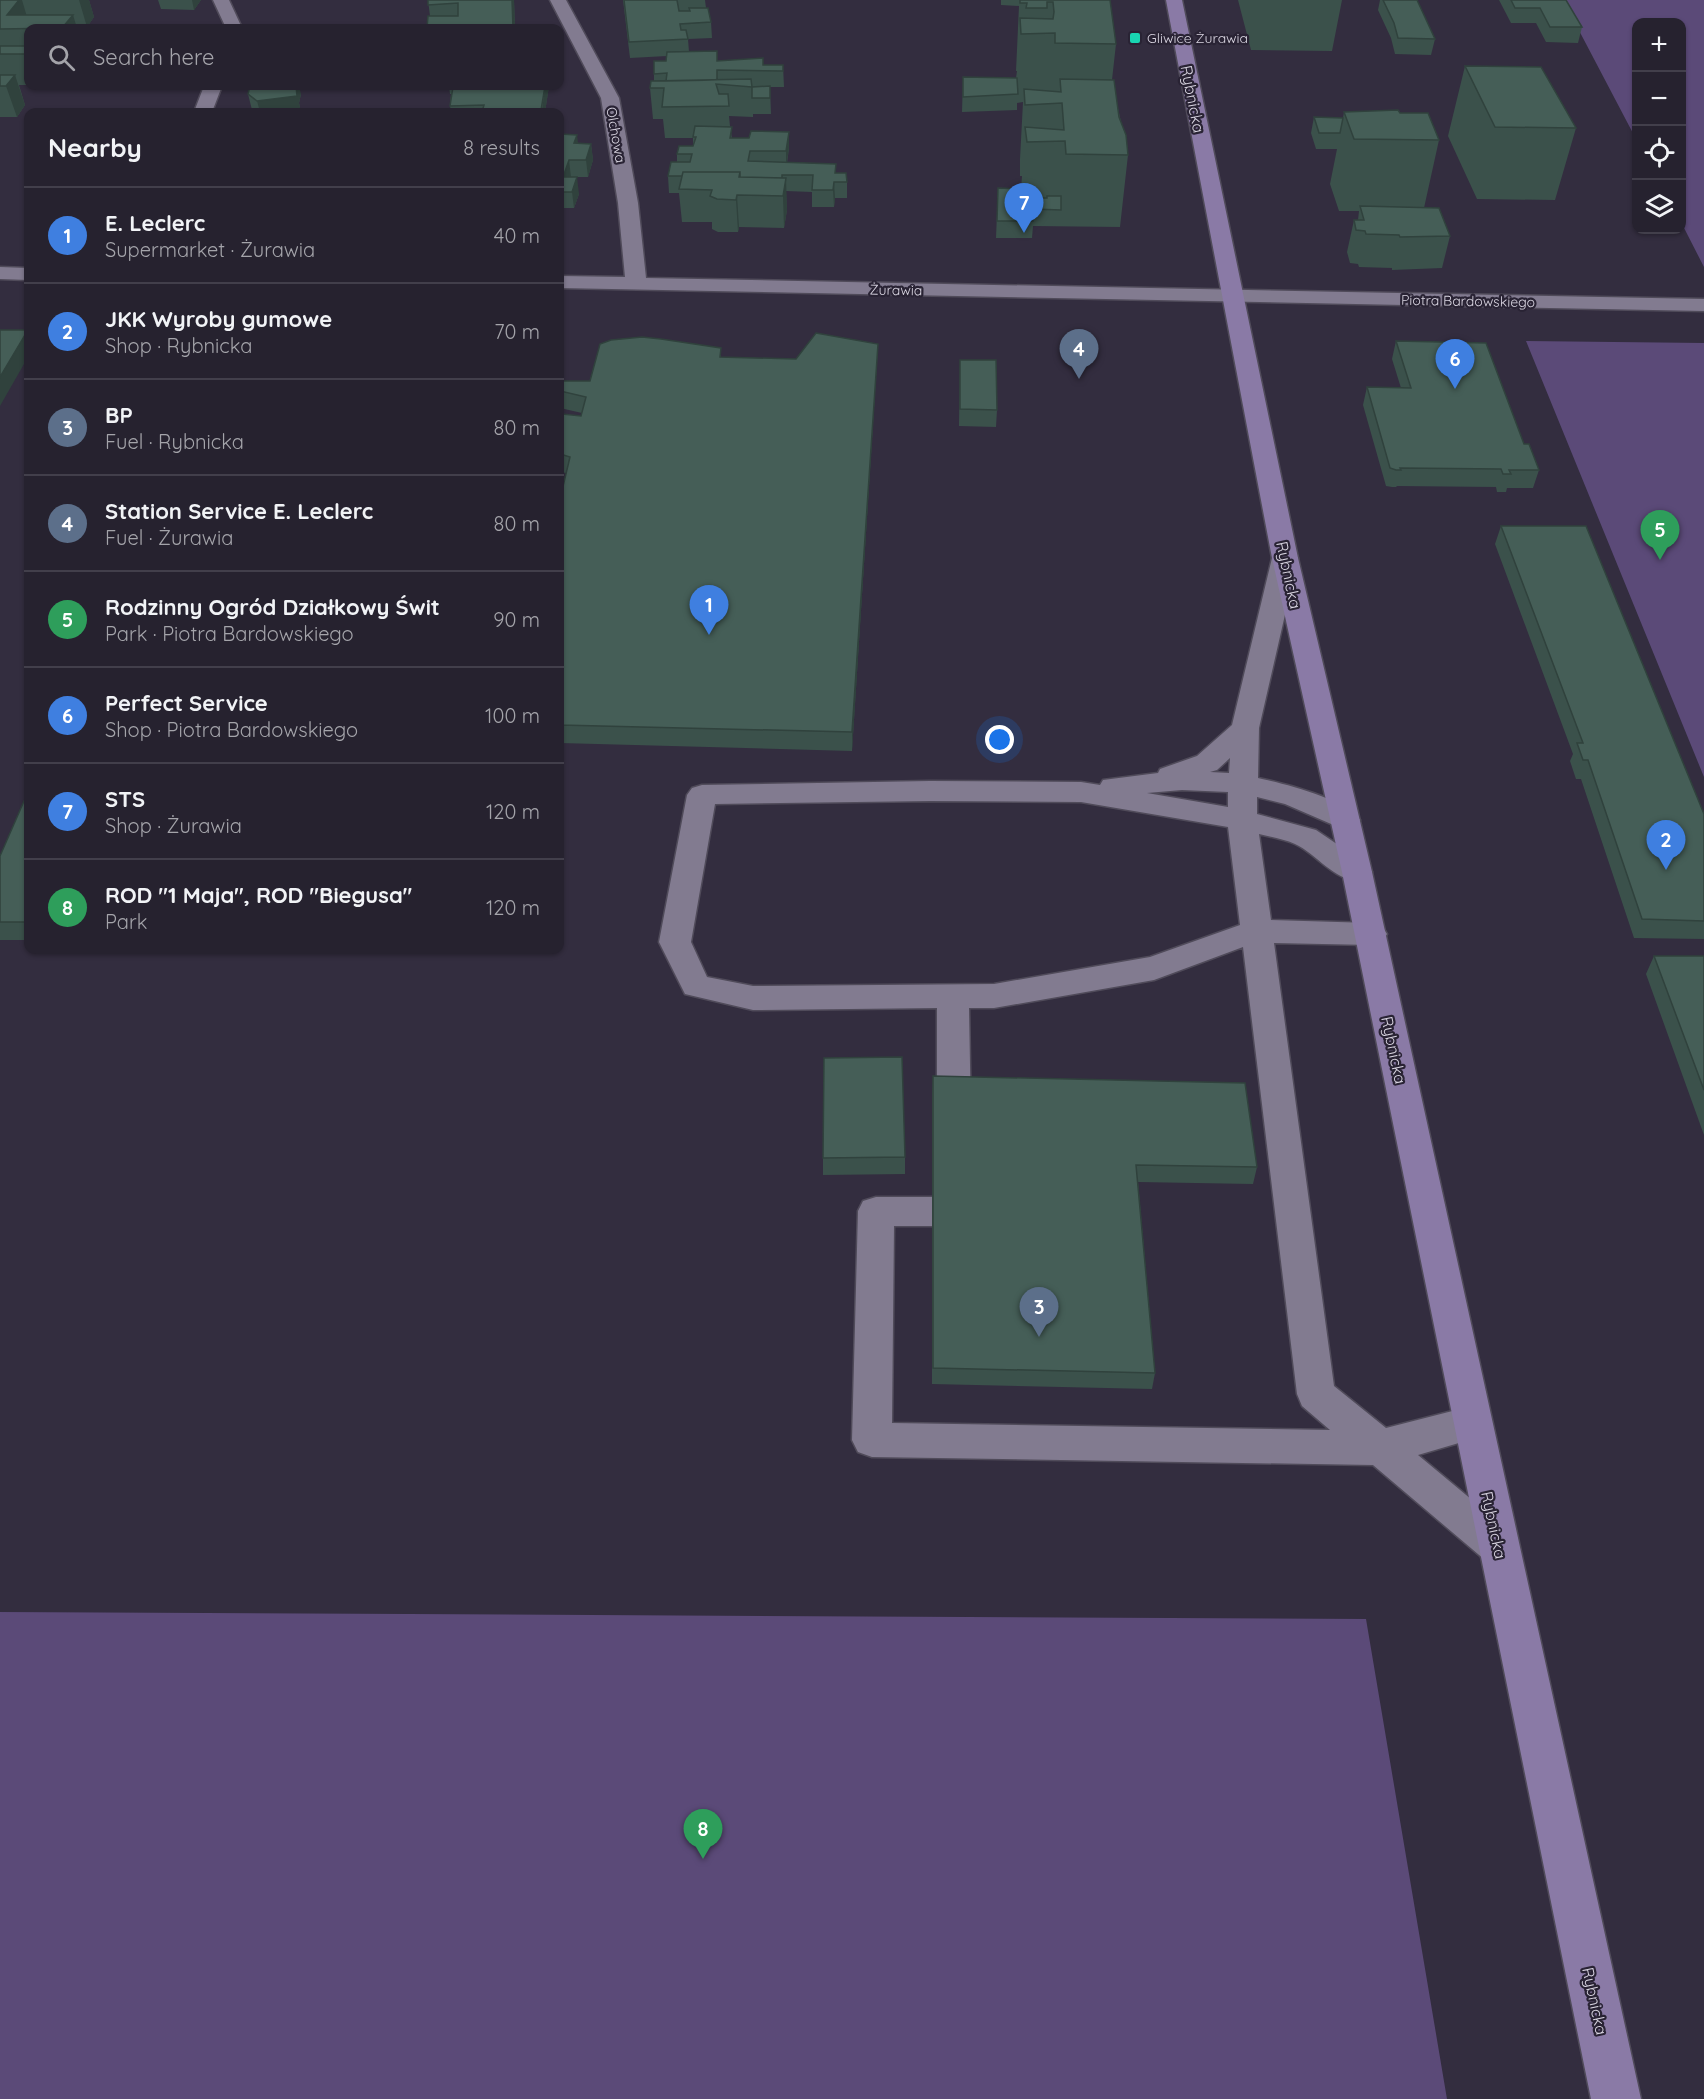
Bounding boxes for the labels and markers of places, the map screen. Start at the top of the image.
place label: Gliwice Żurawia [1147,29,1248,47]
marker: Gliwice Żurawia [1128,31,1142,45]
pin: 7 [1004,184,1044,233]
pin: 4 [1060,330,1098,379]
pin: 6 [1436,340,1474,389]
pin: 5 [1640,510,1680,560]
pin: 1 [690,586,728,635]
pin: 2 [1646,820,1686,870]
pin: 3 [1020,1288,1058,1337]
pin: 8 [684,1810,722,1859]

